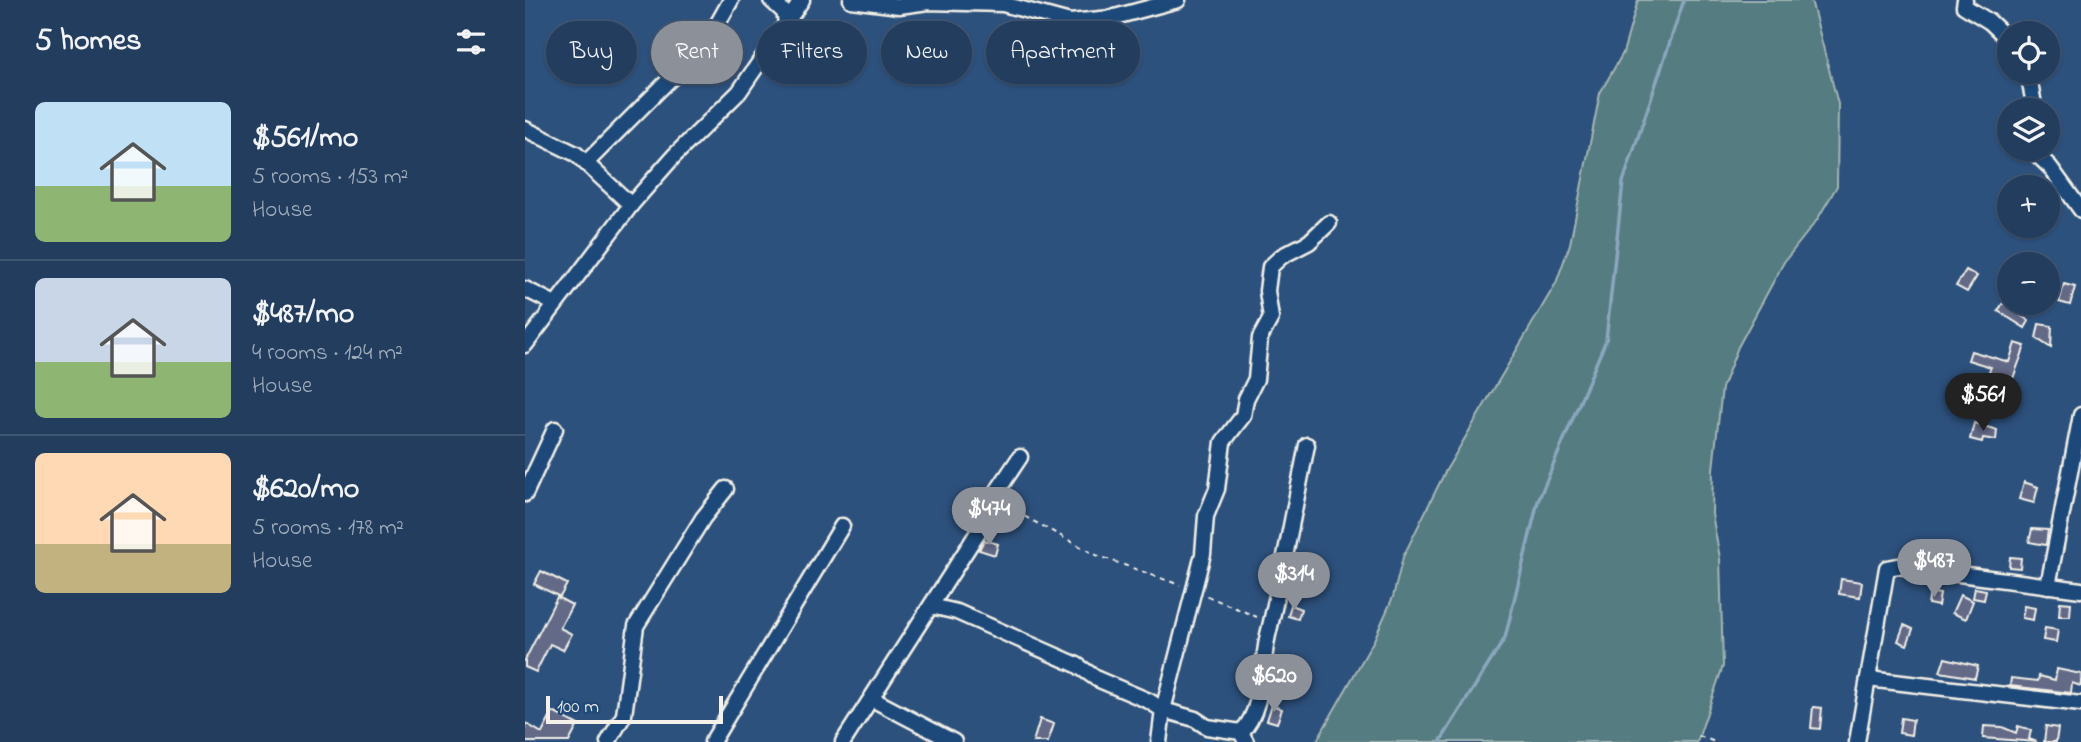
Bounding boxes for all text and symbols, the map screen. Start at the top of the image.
text: 5 homes [35,20,142,64]
chip: Buy [546,21,637,84]
chip: Rent [651,21,743,84]
chip: Filters [757,21,867,84]
chip: New [881,21,972,84]
chip: Apartment [986,21,1140,84]
map controls [1997,21,2060,315]
button: locate [1997,21,2060,84]
icon: filters [452,23,490,61]
button: layers [1997,98,2060,161]
text: $561/mo [252,117,358,161]
icon: home [91,130,175,214]
text: 5 rooms · 153 m² [252,161,408,194]
button: + [1997,175,2060,238]
text: House [252,194,312,227]
button: − [1997,252,2060,315]
text: $487/mo [252,293,354,337]
icon: home [91,306,175,390]
text: 4 rooms · 124 m² [252,337,403,370]
text: House [252,370,312,403]
pin: $561 [1942,374,2024,433]
text: $561 [1961,379,2005,412]
text: $620/mo [252,468,359,512]
icon: home [91,481,175,565]
pin: $474 [948,488,1030,547]
text: $474 [968,493,1010,526]
text: 5 rooms · 178 m² [252,512,404,545]
pin: $487 [1893,540,1975,599]
text: House [252,545,312,578]
text: $487 [1913,545,1955,578]
pin: $314 [1253,552,1335,612]
text: $314 [1274,558,1314,591]
pin: $620 [1233,654,1315,714]
text: $620 [1251,660,1297,693]
scale bar [546,693,723,725]
text: 100 m [557,694,599,721]

